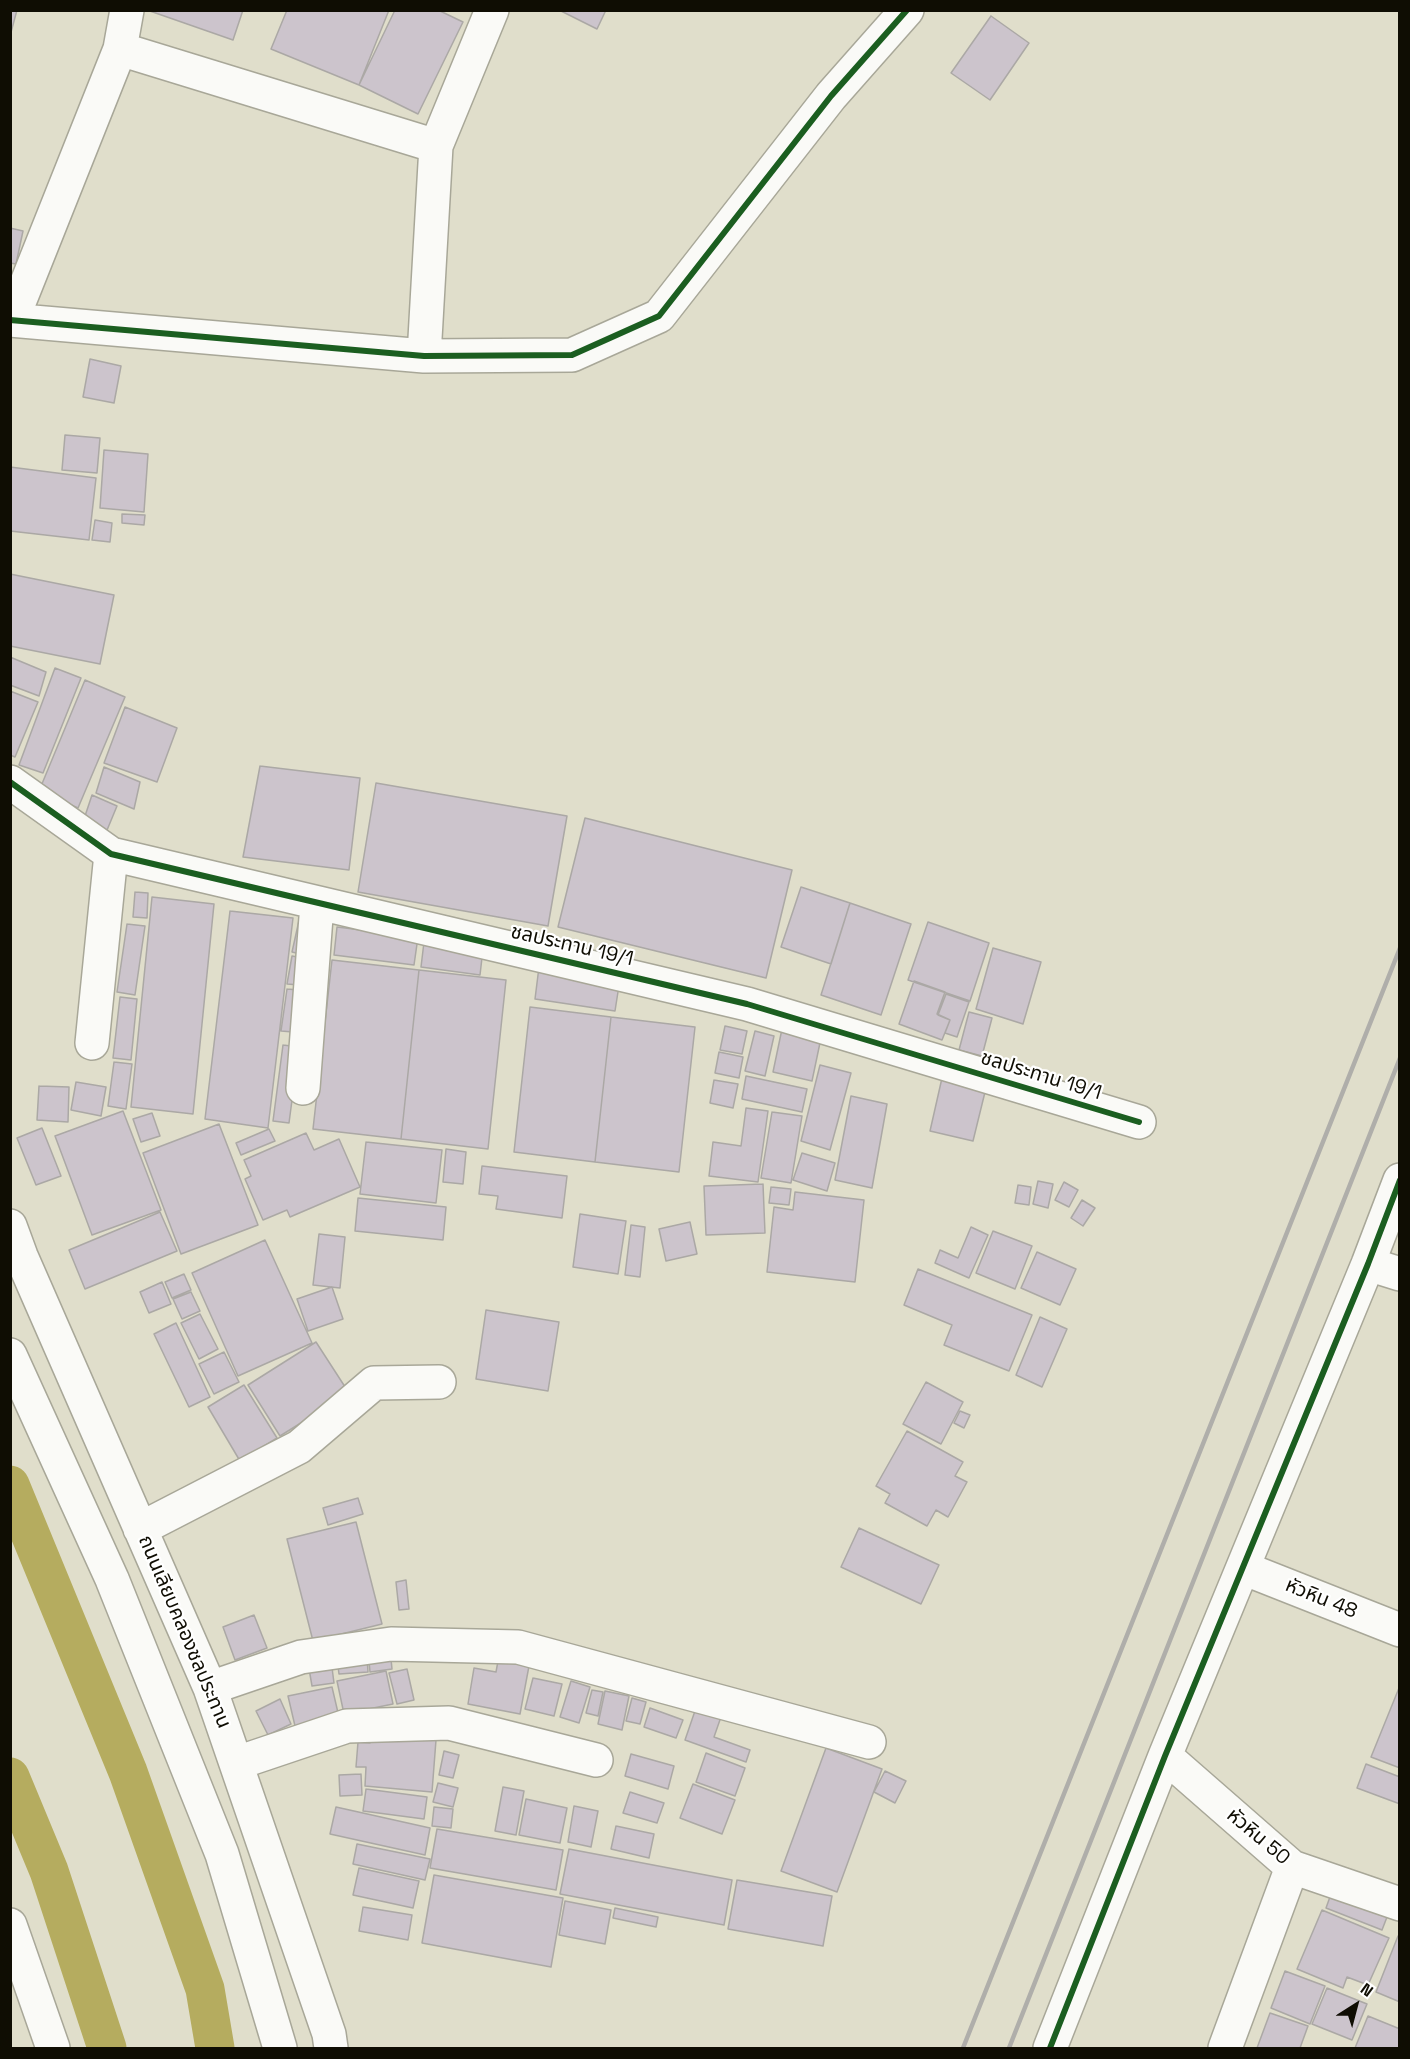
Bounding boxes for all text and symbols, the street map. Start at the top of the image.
street label: ชลประทาน 19/1 [508,920,636,972]
street label: ชลประทาน 19/1 [978,1046,1104,1106]
street label: ถนนเลียบคลองชลประทาน [132,1532,236,1732]
street label: หัวหิน 48 [1281,1574,1361,1624]
street label: หัวหิน 50 [1221,1804,1295,1870]
north arrow [1326,1975,1386,2035]
text: N [1356,1978,1377,2002]

